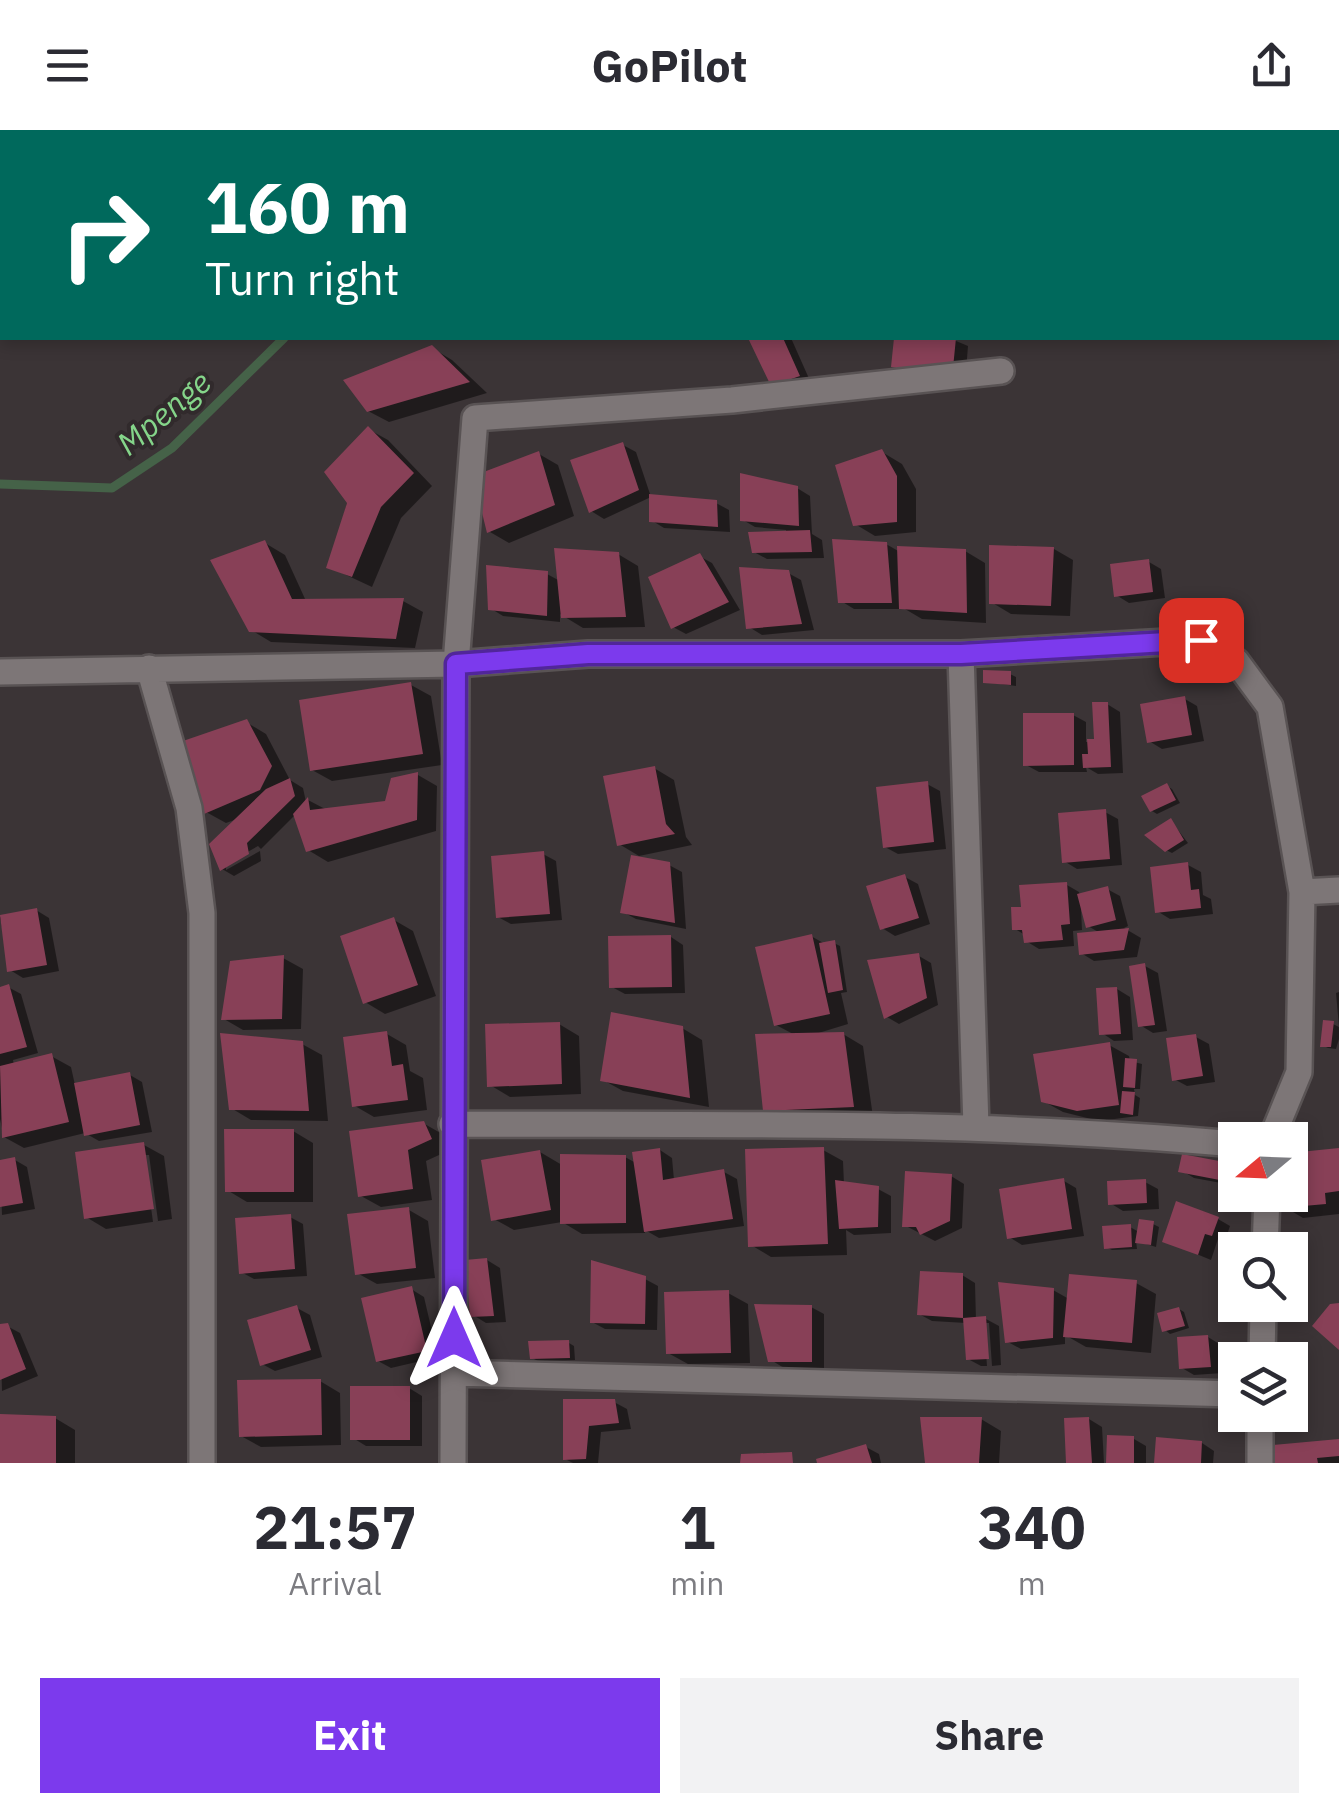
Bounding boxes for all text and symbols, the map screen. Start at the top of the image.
text: GoPilot [591,36,748,94]
icon: menu [40,38,95,93]
icon: share [1244,38,1299,93]
text: 160 m [205,161,410,252]
icon: right [40,170,170,300]
text: Turn right [205,249,400,307]
water label: Mpenge [108,361,219,464]
pin [1159,598,1244,683]
icon: arrive [1174,613,1229,668]
north arrow [1218,1122,1308,1212]
map controls [1218,1122,1308,1432]
button: search [1218,1232,1308,1322]
position arrow [402,1286,506,1390]
button: layers [1218,1342,1308,1432]
text: 21:57 [253,1487,417,1566]
text: 1 [679,1487,715,1566]
text: 340 [978,1487,1086,1566]
text: Arrival [289,1562,382,1604]
text: min [670,1562,724,1604]
text: m [1018,1562,1046,1604]
button: Exit [40,1678,660,1793]
button: Share [680,1678,1299,1793]

